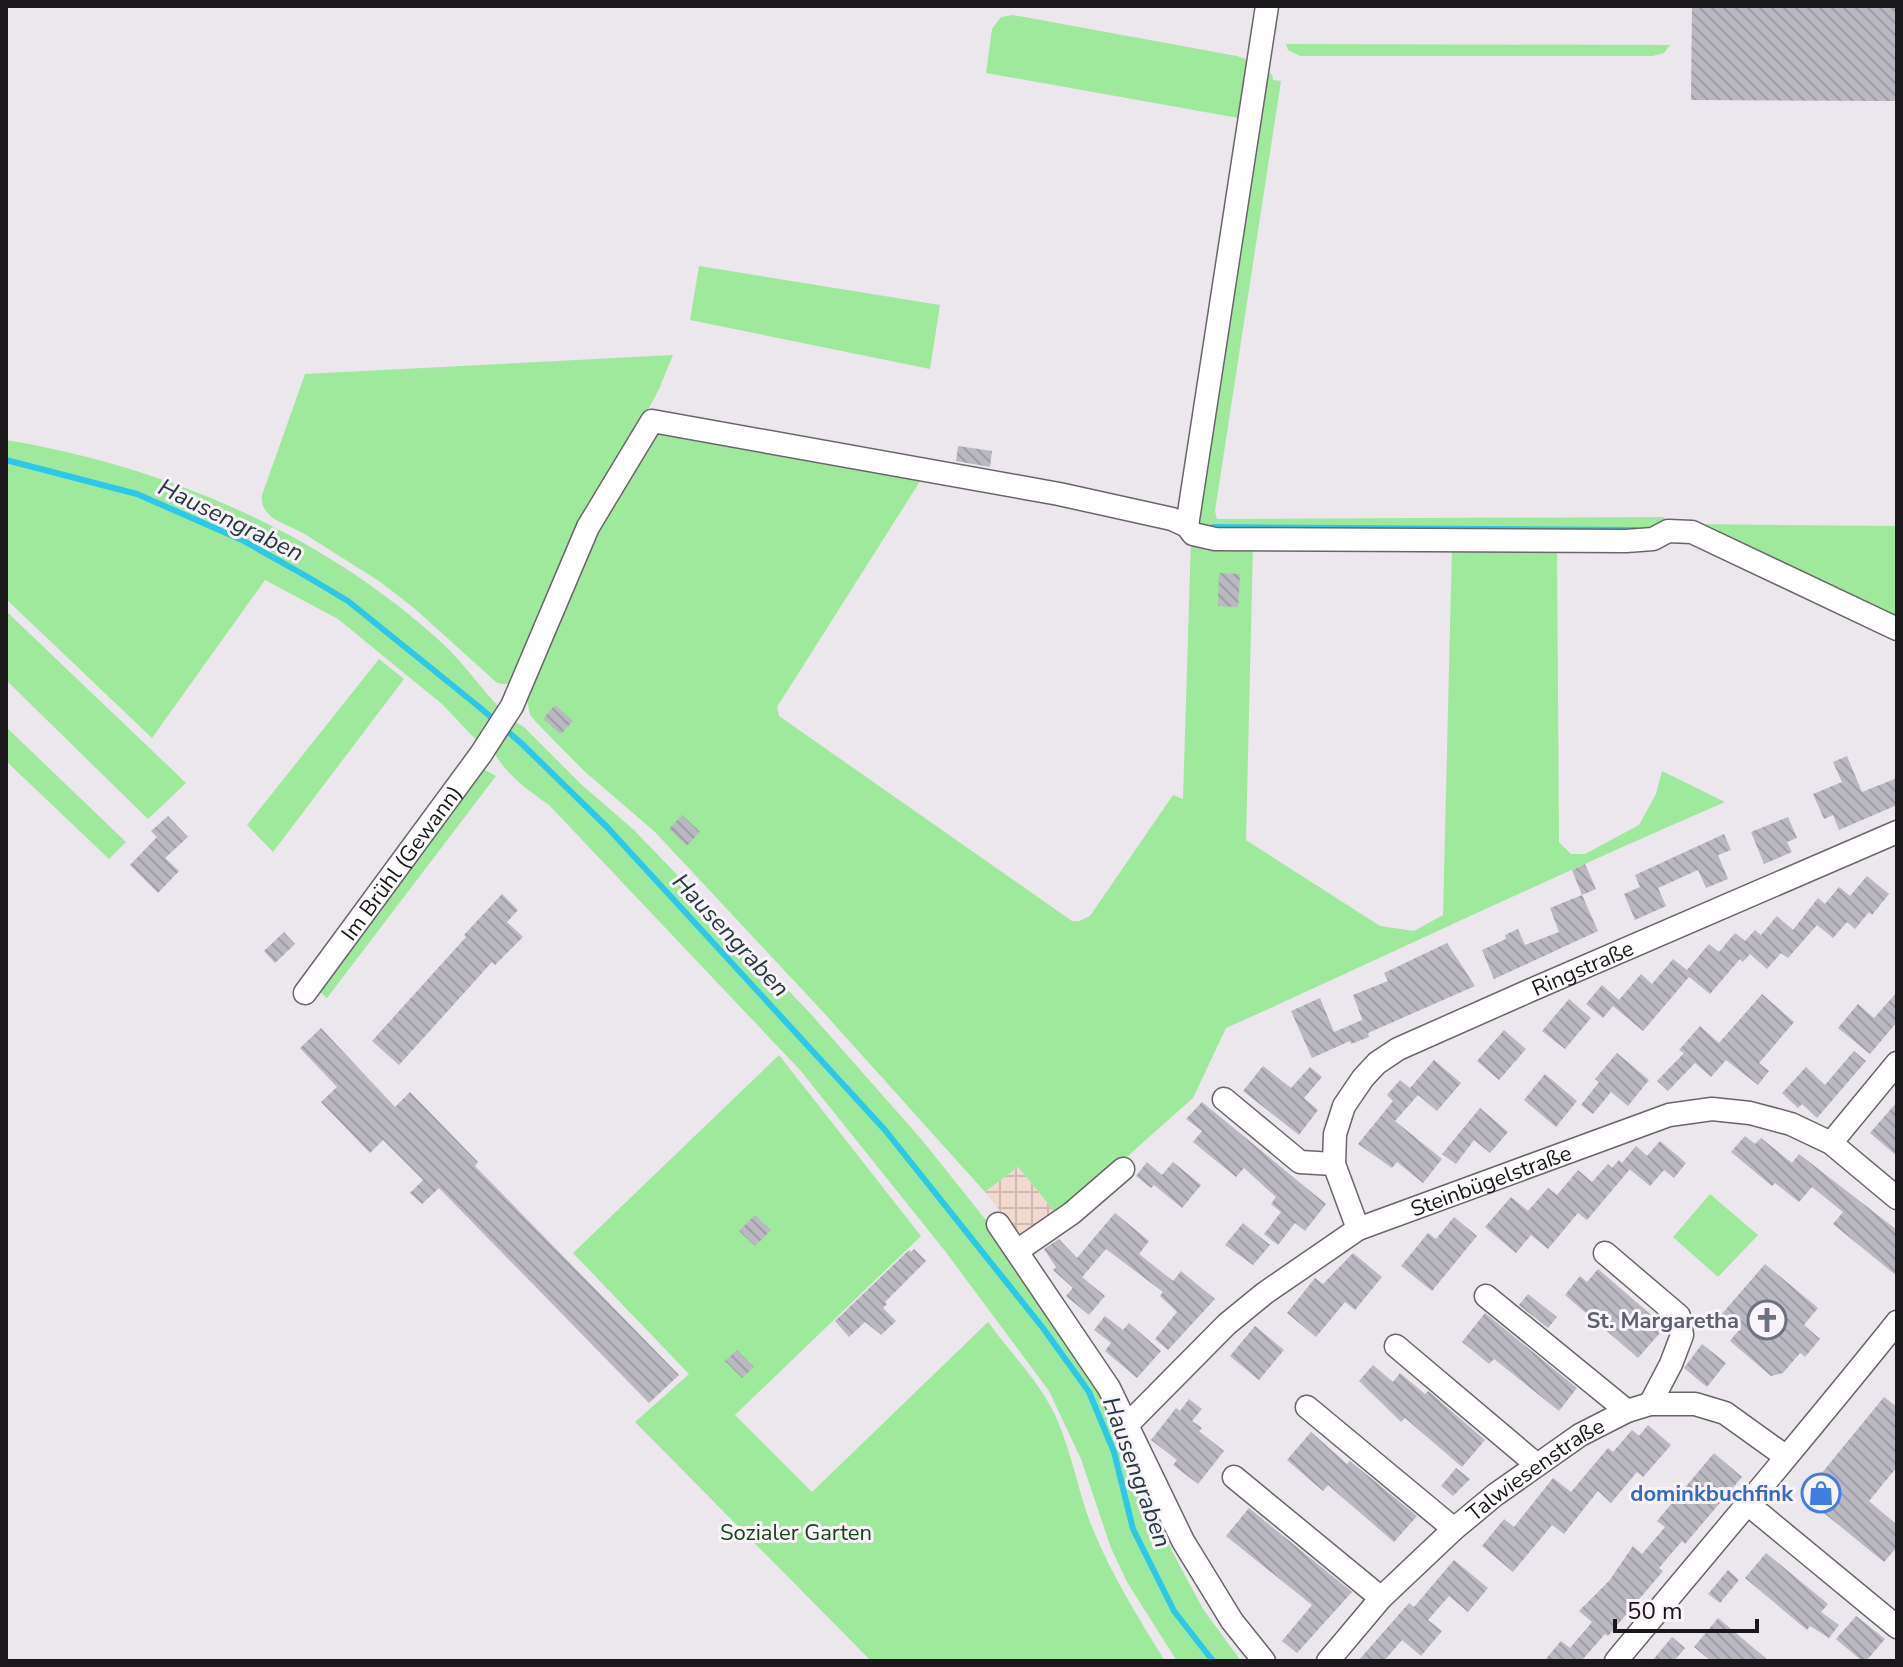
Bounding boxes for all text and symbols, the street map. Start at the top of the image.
water label: Hausengraben [153,471,309,569]
street label: Im Brühl (Gewann) [335,779,469,947]
water label: Hausengraben [665,866,797,1004]
street label: Ringstraße [1527,933,1639,1004]
street label: Steinbügelstraße [1406,1138,1576,1225]
church icon: St. Margaretha [1746,1299,1788,1341]
place label: St. Margaretha [1586,1306,1739,1336]
water label: Hausengraben [1095,1392,1179,1552]
street label: Talwiesenstraße [1460,1411,1610,1529]
shop icon: dominkbuchfink [1800,1472,1842,1514]
place label: dominkbuchfink [1630,1479,1794,1509]
park label: Sozialer Garten [720,1518,872,1548]
scale bar [1615,1583,1757,1633]
text: 50 m [1627,1595,1683,1627]

